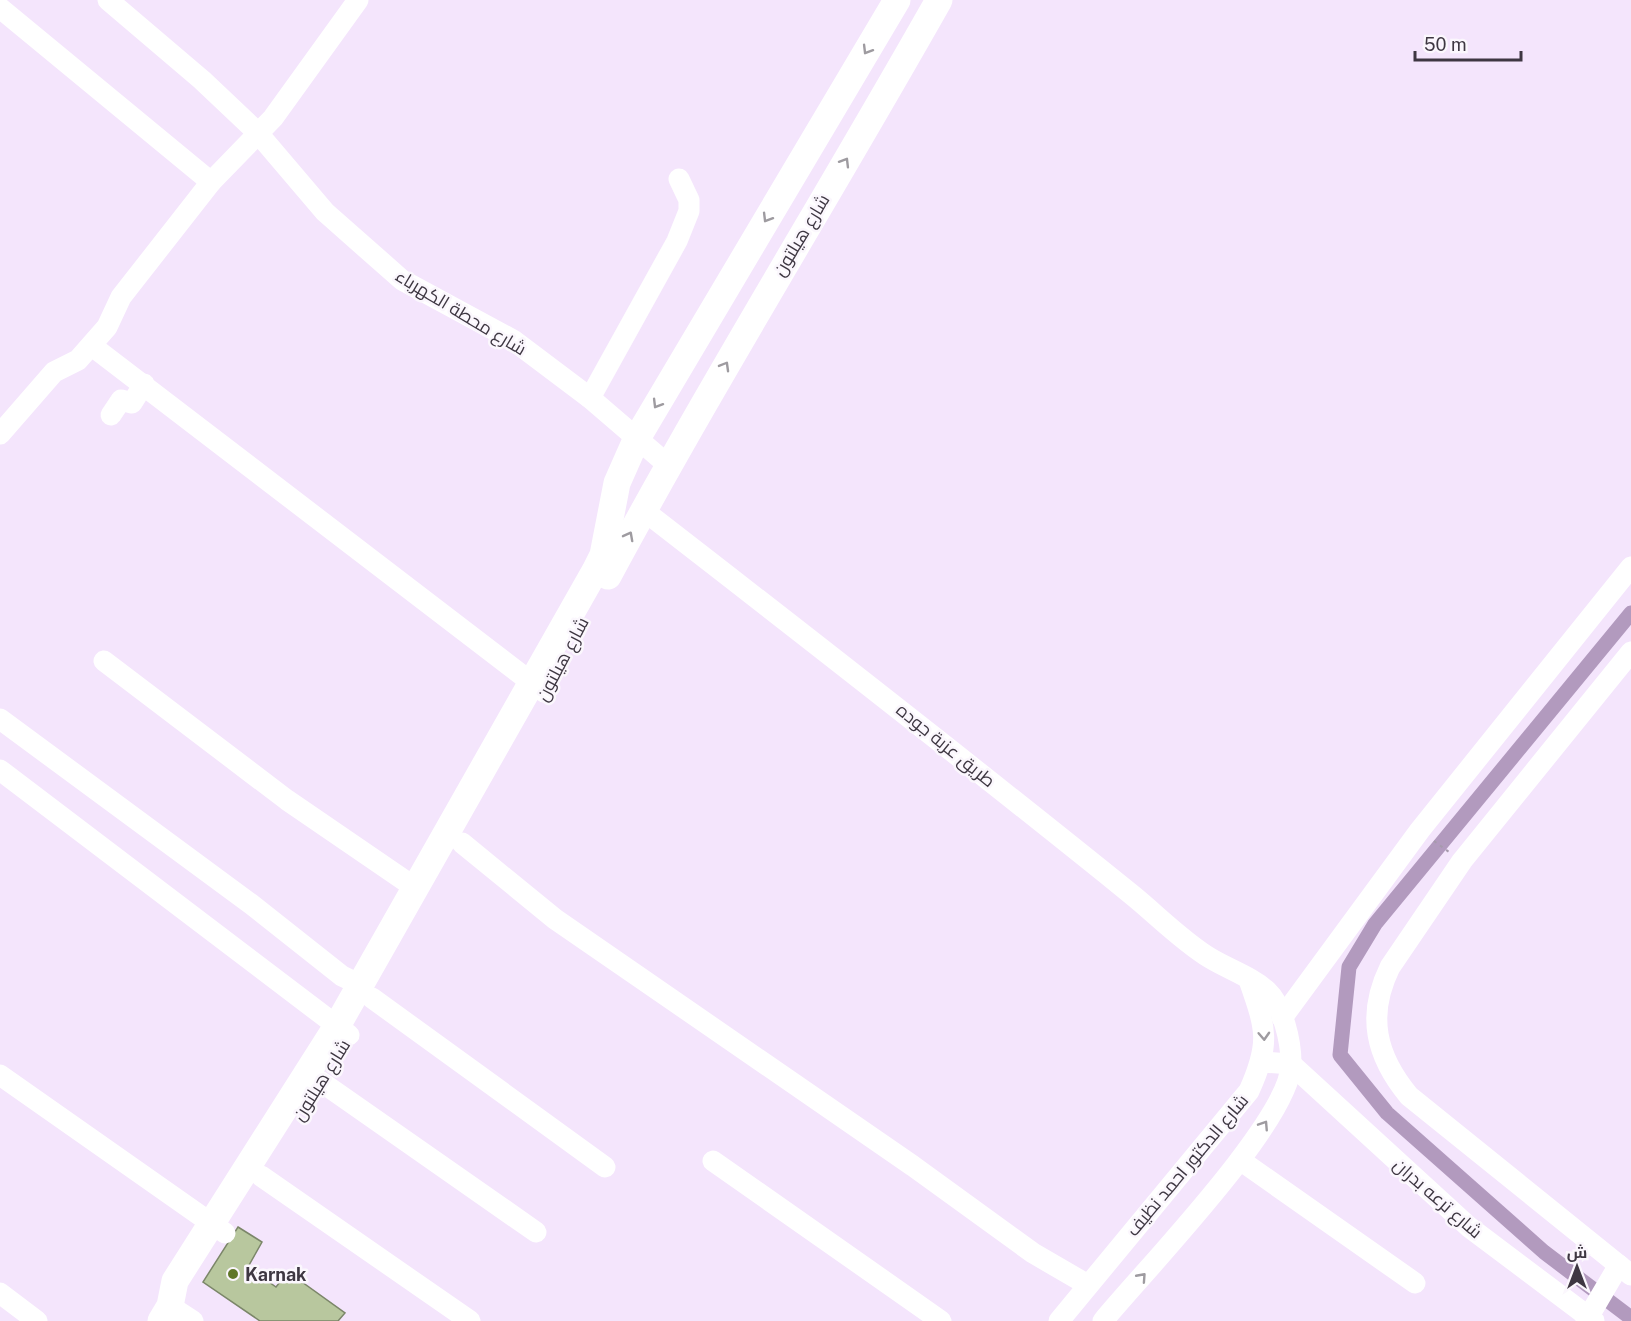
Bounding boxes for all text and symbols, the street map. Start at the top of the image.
scale bar [1415,24,1522,62]
text: 50 m [1424,34,1467,55]
one-way arrow [863,44,874,54]
one-way arrow [838,158,850,168]
street label: شارع هيلتون [768,190,835,281]
one-way arrow [763,212,775,222]
street label: شارع محطة الكهرباء [391,265,530,361]
one-way arrow [718,362,729,372]
one-way arrow [653,398,665,408]
one-way arrow [622,532,633,542]
street label: شارع هيلتون [531,613,595,706]
street label: طريق عزبة جوده [891,699,1000,793]
one-way arrow [1257,1031,1270,1040]
street label: شارع هيلتون [288,1035,356,1126]
street label: شارع الدكتور احمد نظيف [1122,1090,1254,1241]
one-way arrow [1257,1121,1268,1132]
street label: شارع ترعه بدران [1388,1154,1487,1244]
north arrow [1547,1237,1607,1297]
text: ش [1567,1243,1587,1262]
place label: Karnak [245,1264,307,1285]
marker: Karnak [226,1267,240,1281]
one-way arrow [1135,1273,1146,1284]

